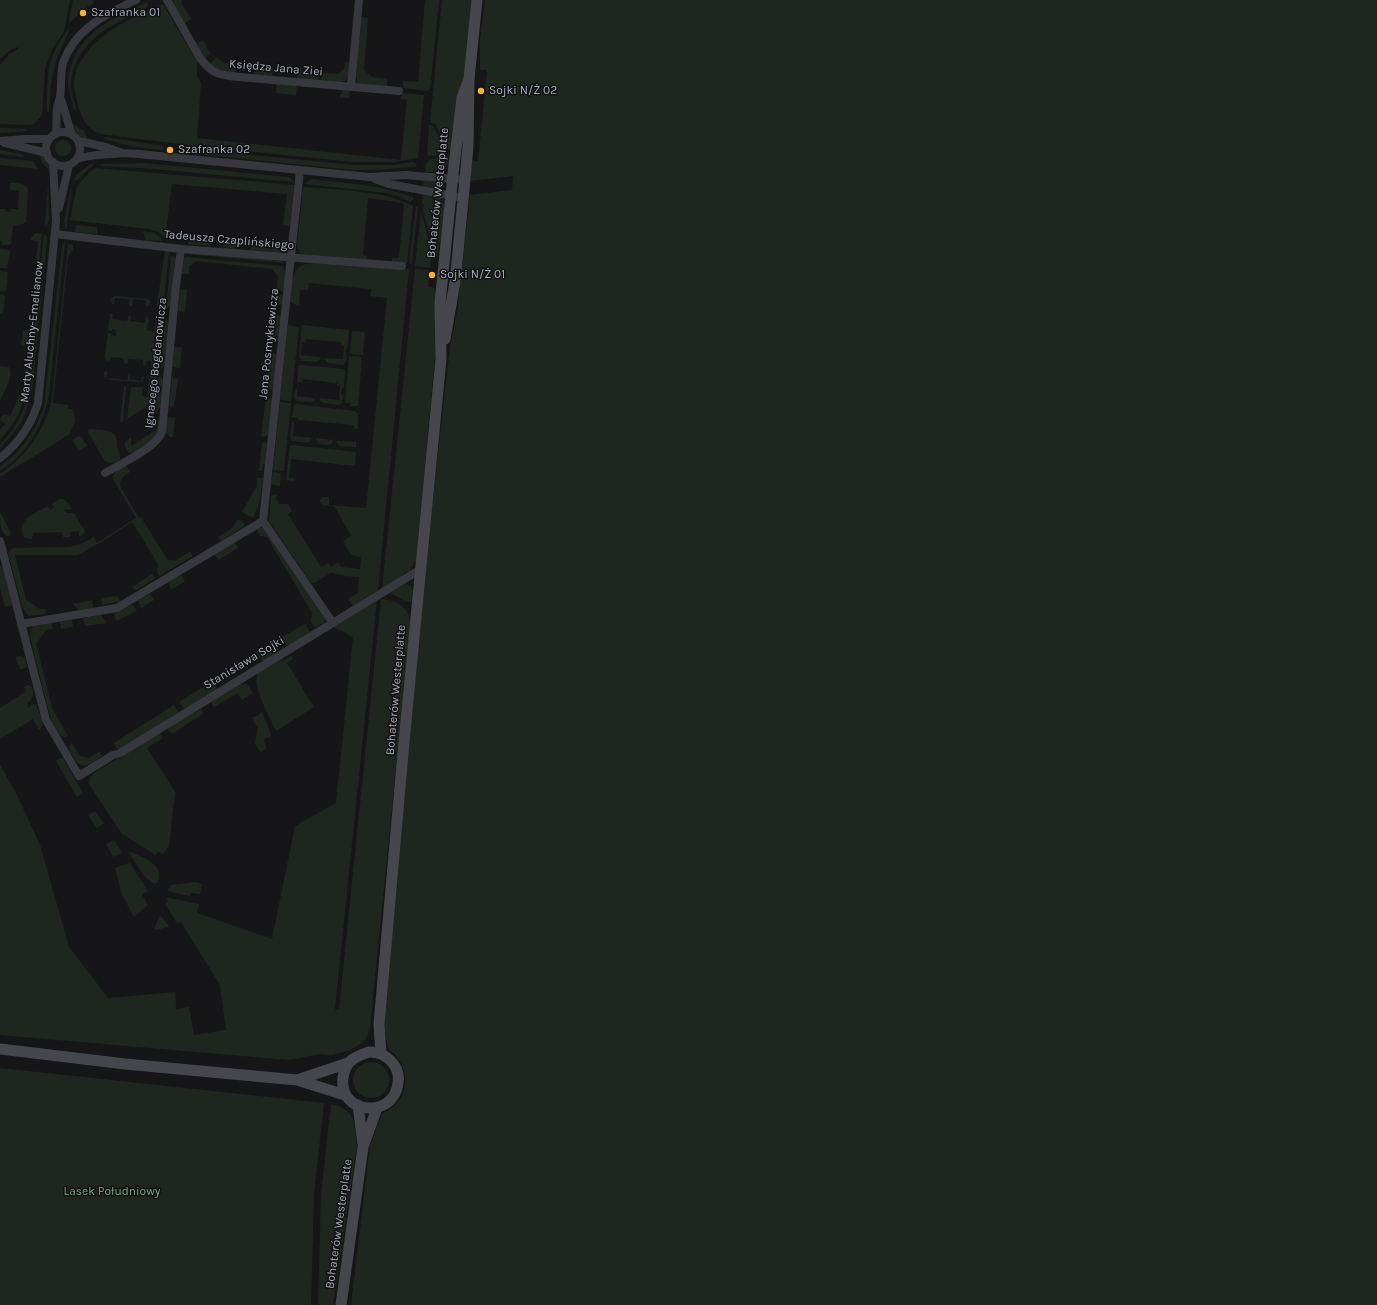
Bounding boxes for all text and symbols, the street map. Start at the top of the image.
place label: Szafranka 01 [91,6,160,20]
marker: Szafranka 01 [78,8,88,18]
street label: Księdza Jana Ziei [228,57,324,79]
place label: Sojki N/Ż 02 [489,84,557,98]
marker: Sojki N/Ż 02 [476,86,486,96]
street label: Bohaterów Westerplatte [424,127,452,259]
place label: Szafranka 02 [178,143,250,157]
marker: Szafranka 02 [165,145,175,155]
street label: Tadeusza Czaplińskiego [163,227,295,253]
street label: Marty Aluchny-Emelianow [17,261,47,403]
place label: Sojki N/Ż 01 [440,268,505,282]
marker: Sojki N/Ż 01 [427,270,437,280]
street label: Jana Posmykiewicza [256,288,282,400]
street label: Ignacego Bogdanowicza [142,297,170,429]
street label: Bohaterów Westerplatte [383,624,409,756]
street label: Stanisława Sojki [201,633,287,693]
street label: Bohaterów Westerplatte [323,1158,355,1290]
park label: Lasek Południowy [64,1185,160,1199]

